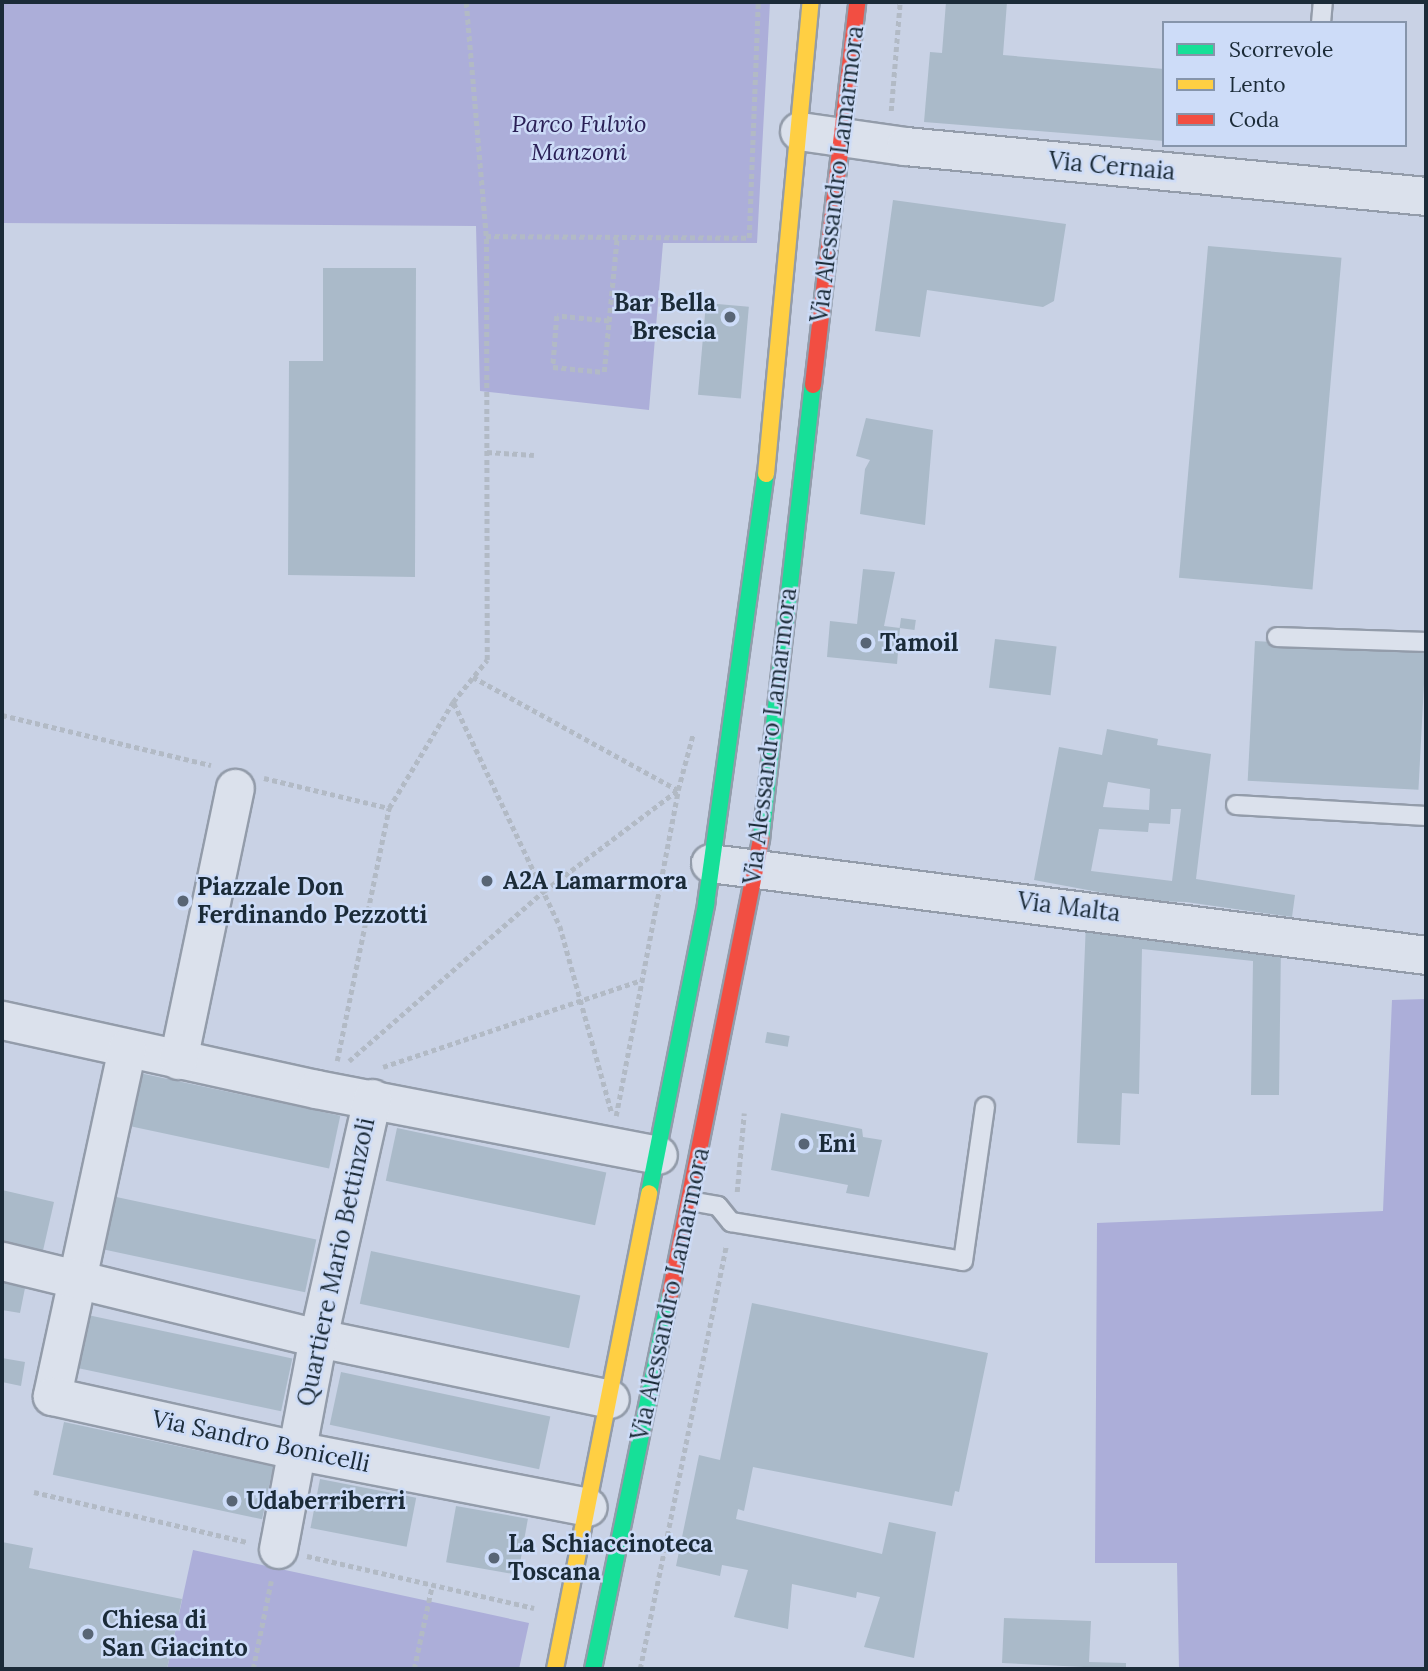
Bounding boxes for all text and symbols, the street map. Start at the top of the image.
legend [1162,21,1407,147]
street label: Via Alessandro Lamarmora [805,24,869,324]
text: Scorrevole [1229,36,1333,63]
text: Lento [1229,71,1286,98]
text: Coda [1229,106,1279,133]
park label: Parco Fulvio Manzoni [512,110,646,166]
street label: Via Cernaia [1047,146,1177,186]
place label: Bar Bella Brescia [613,289,716,345]
marker: Bar Bella Brescia [722,309,738,325]
street label: Via Alessandro Lamarmora [738,586,802,886]
place label: Tamoil [880,629,958,657]
marker: Tamoil [858,635,874,651]
place label: A2A Lamarmora [503,867,687,895]
marker: A2A Lamarmora [477,871,497,891]
place label: Piazzale Don Ferdinando Pezzotti [197,873,427,929]
street label: Via Malta [1016,886,1122,928]
marker: Piazzale Don Ferdinando Pezzotti [175,893,191,909]
street label: Quartiere Mario Bettinzoli [291,1115,381,1409]
place label: Eni [818,1130,856,1158]
marker: Eni [796,1136,812,1152]
street label: Via Alessandro Lamarmora [625,1145,715,1443]
street label: Via Sandro Bonicelli [149,1404,373,1478]
place label: Udaberriberri [246,1487,406,1515]
marker: Udaberriberri [224,1493,240,1509]
place label: La Schiaccinoteca Toscana [508,1530,713,1586]
marker: La Schiaccinoteca Toscana [486,1550,502,1566]
place label: Chiesa di San Giacinto [102,1606,248,1662]
marker: Chiesa di San Giacinto [80,1626,96,1642]

